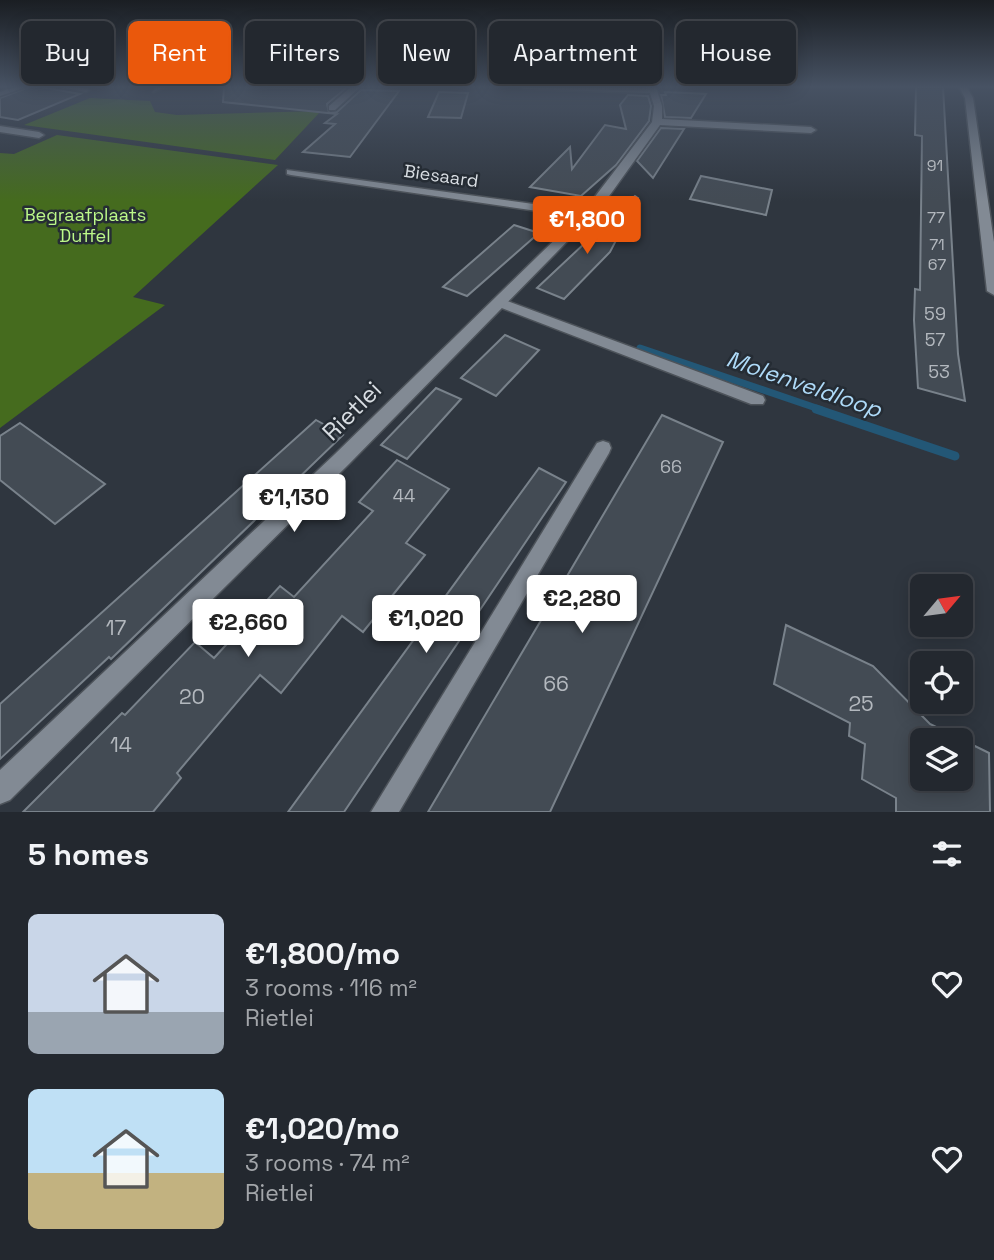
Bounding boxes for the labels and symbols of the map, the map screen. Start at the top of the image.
house number: 91 [927,155,943,176]
street label: Biesaard [402,159,480,192]
pin: €1,800 [530,196,644,256]
park label: Begraafplaats Duffel [24,203,146,247]
house number: 77 [927,207,945,228]
house number: 71 [929,234,945,255]
house number: 67 [928,254,946,275]
house number: 59 [924,302,946,325]
house number: 57 [925,328,945,351]
water label: Molenveldloop [723,343,887,425]
house number: 53 [928,360,950,383]
street label: Rietlei [315,374,388,447]
house number: 66 [660,455,682,478]
pin: €1,130 [237,475,351,534]
house number: 44 [393,484,415,507]
north arrow [910,574,973,637]
pin: €2,280 [525,576,639,635]
pin: €1,020 [369,596,483,655]
pin: €2,660 [191,600,305,659]
house number: 17 [106,614,126,641]
house number: 66 [543,670,569,697]
house number: 20 [179,683,205,710]
house number: 25 [848,690,874,717]
house number: 14 [110,731,132,758]

